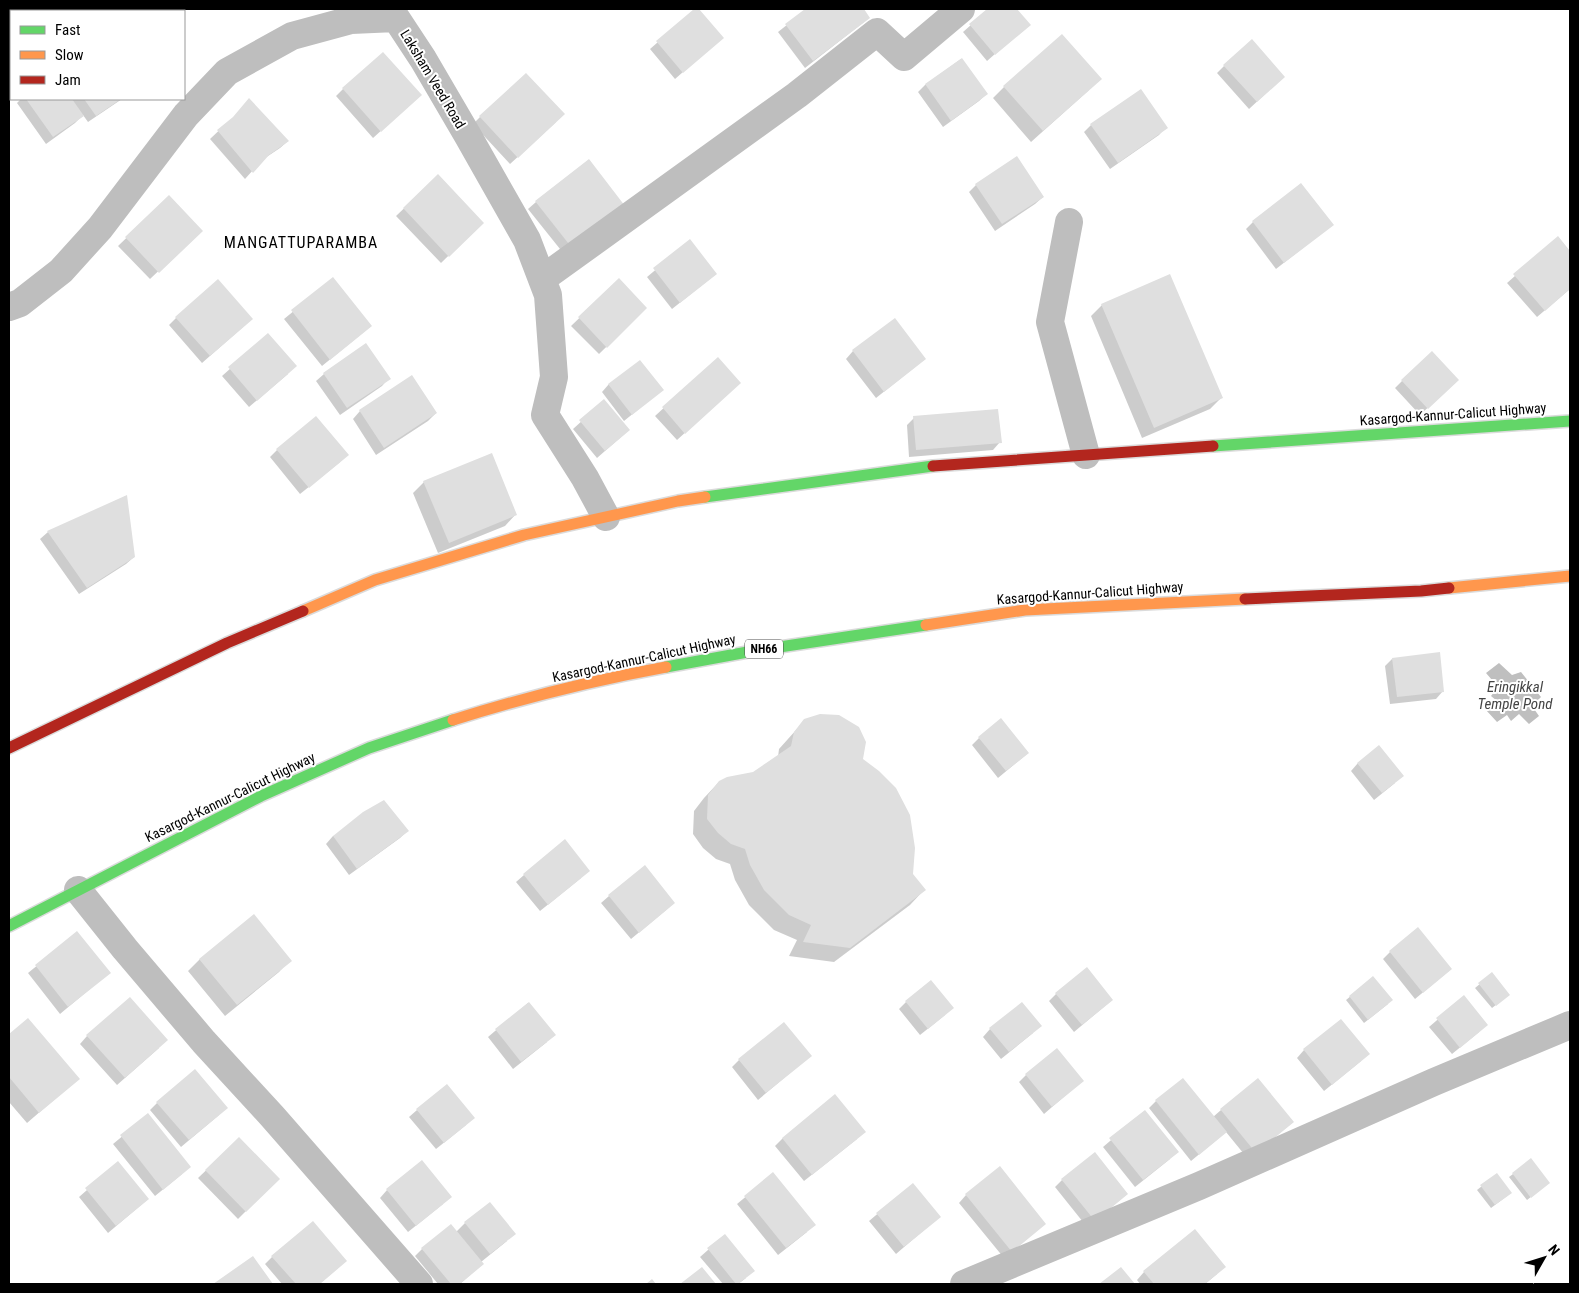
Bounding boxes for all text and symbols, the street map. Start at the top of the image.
legend [10,10,185,100]
text: Fast [55,21,80,39]
street label: Laksham Veed Road [397,27,469,131]
text: Slow [55,46,84,64]
text: Jam [55,71,81,89]
district label: MANGATTUPARAMBA [224,233,378,252]
street label: Kasargod-Kannur-Calicut Highway [1359,399,1547,429]
street label: Kasargod-Kannur-Calicut Highway [996,578,1184,608]
street label: Kasargod-Kannur-Calicut Highway [551,631,737,685]
road number: NH66 [745,640,783,659]
water label: Eringikkal Temple Pond [1478,678,1553,713]
street label: Kasargod-Kannur-Calicut Highway [142,749,318,845]
north arrow [1519,1233,1569,1283]
text: N [1545,1241,1563,1258]

